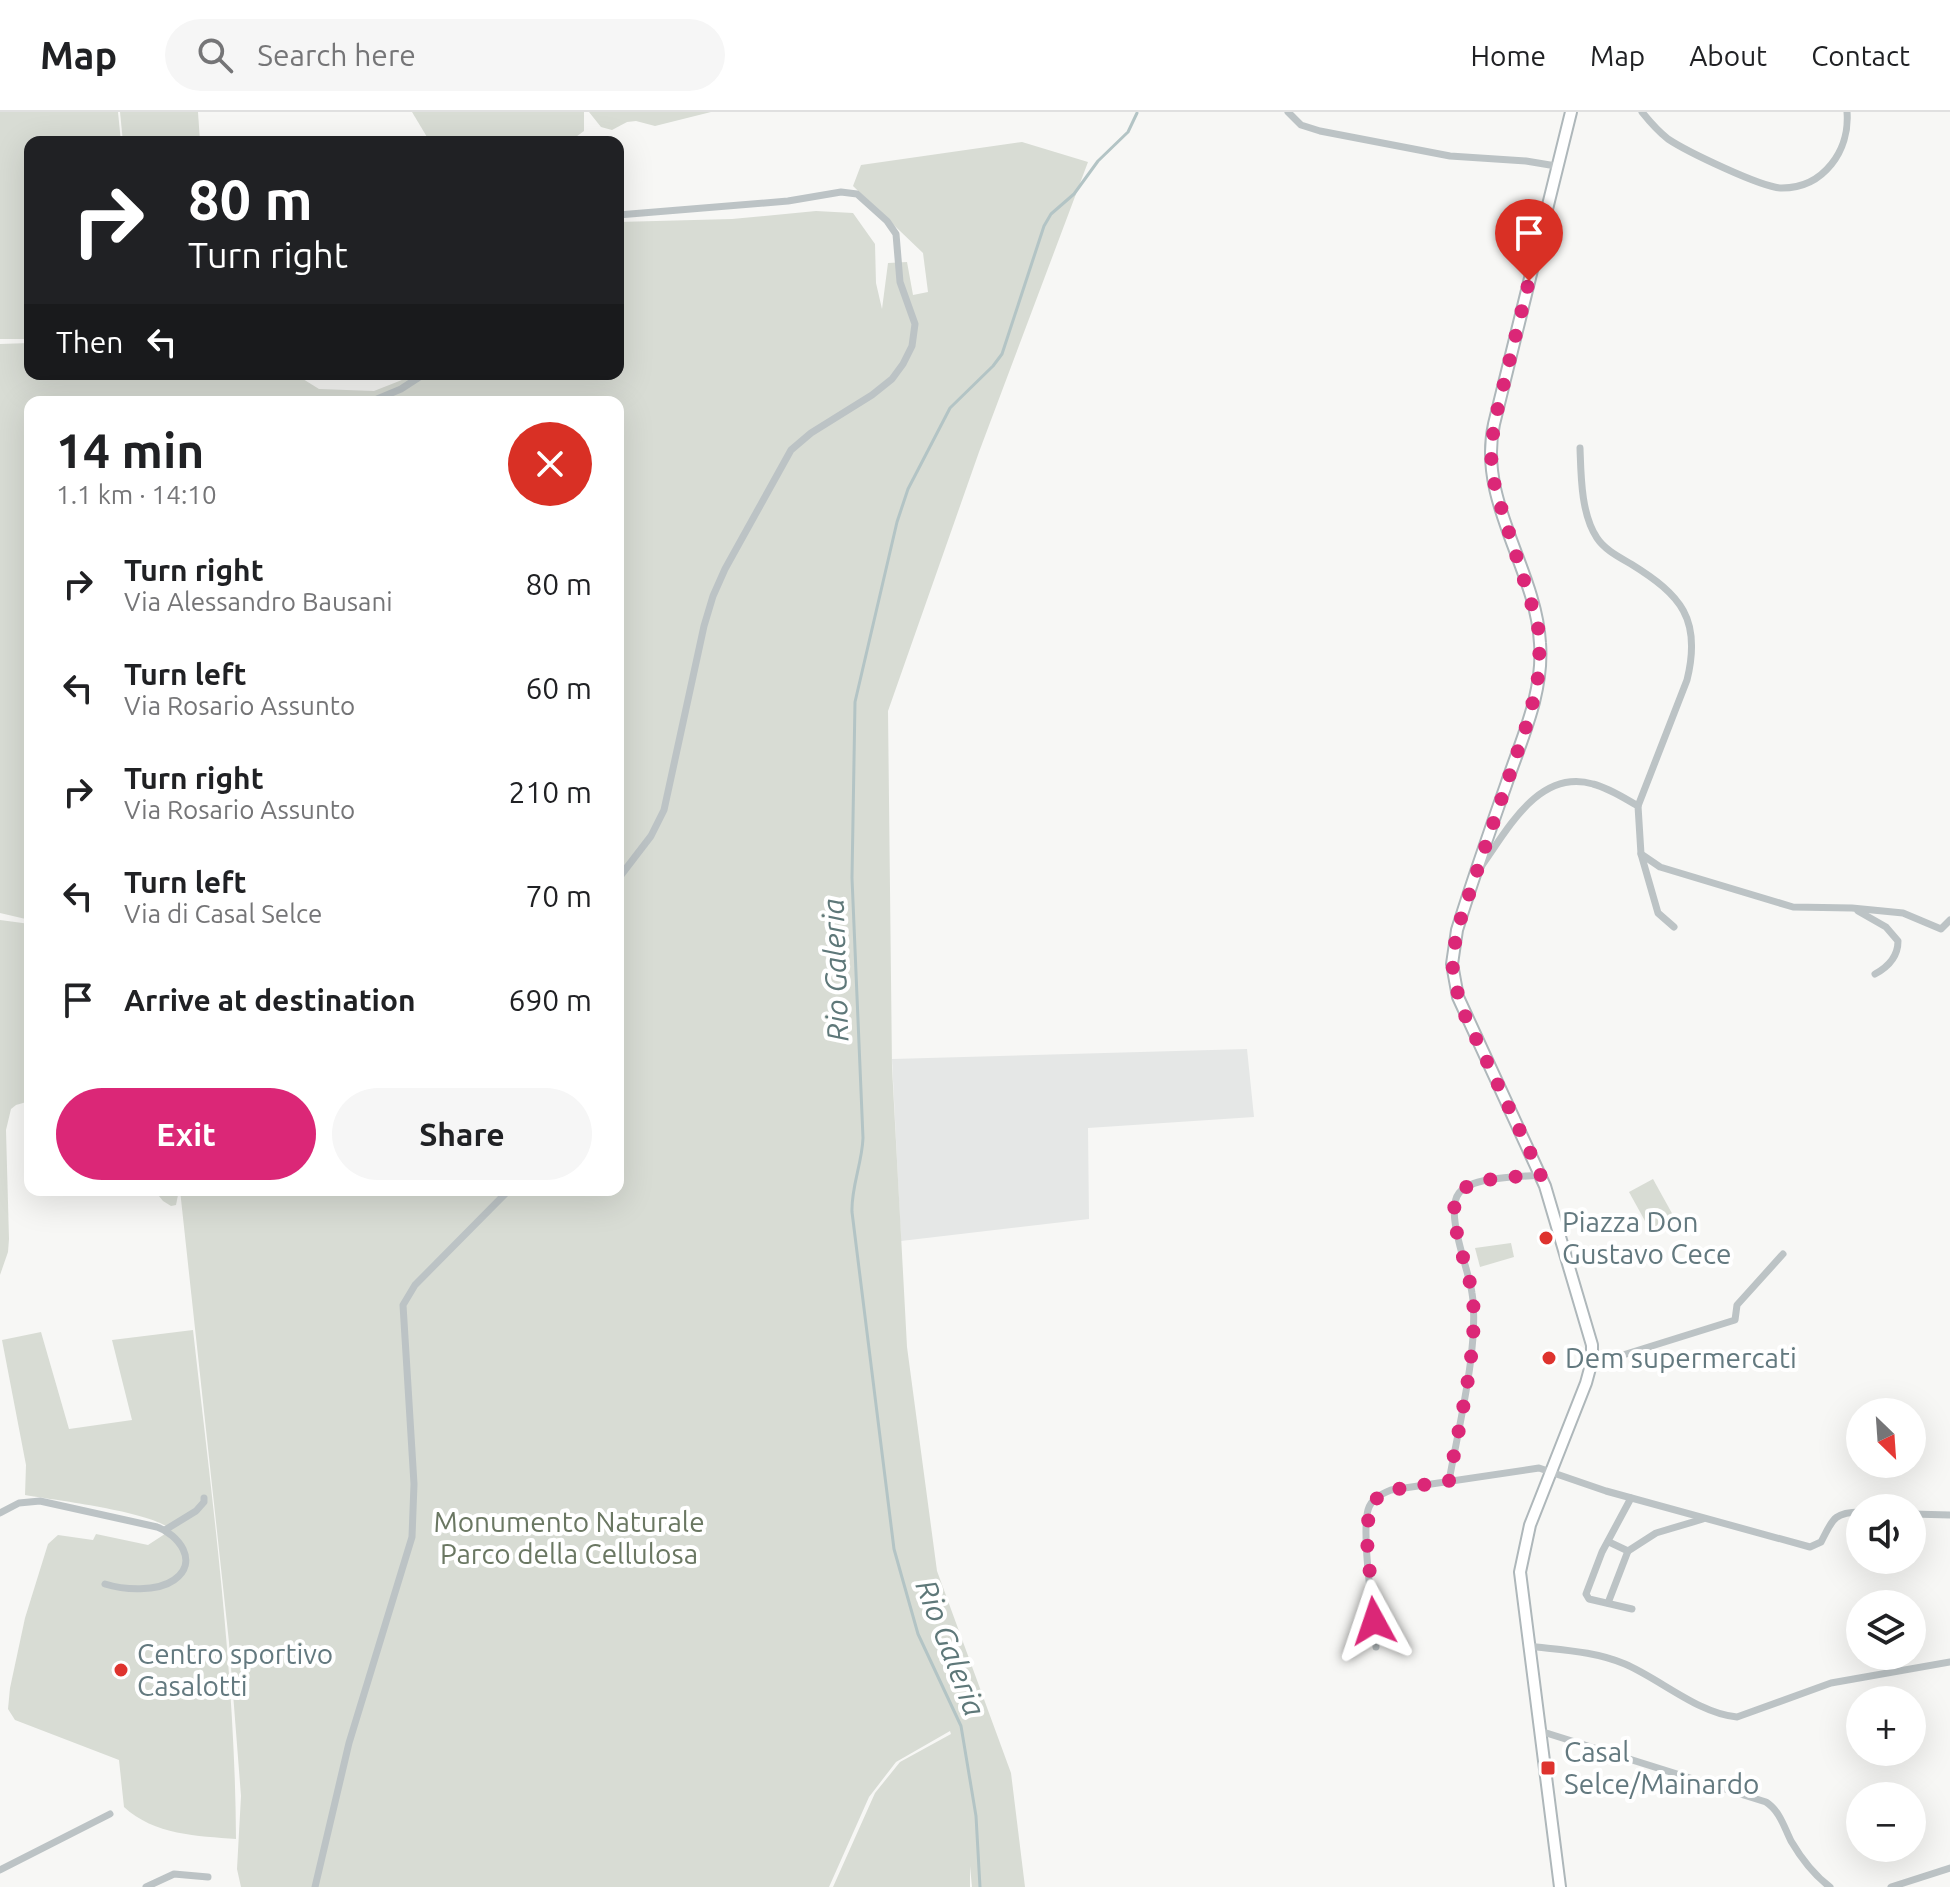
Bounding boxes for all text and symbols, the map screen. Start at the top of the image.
search box [165,19,725,91]
icon: search [193,33,237,77]
text: Map [40,34,117,76]
text: Search here [257,38,416,72]
text: Home [1471,40,1546,71]
text: Map [1590,40,1645,71]
text: About [1689,40,1767,71]
text: Contact [1811,40,1910,71]
icon: right [56,168,160,272]
text: 80 m [188,168,313,231]
pin [1495,199,1563,281]
icon: arrive [1507,211,1551,255]
text: Turn right [188,234,348,275]
icon: left [140,320,184,364]
text: Then [56,325,124,359]
button: close [508,422,592,506]
text: 14 min [56,423,204,477]
text: 1.1 km · 14:10 [56,480,217,509]
text: Turn right [124,553,264,587]
icon: right [56,562,100,606]
text: 80 m [525,567,592,601]
text: Via Alessandro Bausani [124,587,393,616]
text: Turn left [124,657,246,691]
icon: left [56,666,100,710]
text: 60 m [525,671,592,705]
text: Via Rosario Assunto [124,691,355,720]
text: Turn right [124,761,264,795]
icon: right [56,770,100,814]
text: 210 m [508,775,592,809]
text: Via Rosario Assunto [124,795,355,824]
text: Turn left [124,865,246,899]
icon: left [56,874,100,918]
text: 70 m [525,879,592,913]
water label: Rio Galeria [816,898,854,1042]
text: Via di Casal Selce [124,899,322,928]
icon: arrive [56,978,100,1022]
text: Arrive at destination [124,983,416,1017]
text: 690 m [508,983,592,1017]
button: Exit [56,1088,316,1180]
button: Share [332,1088,592,1180]
place label: Piazza Don Gustavo Cece [1562,1206,1731,1269]
marker: Piazza Don Gustavo Cece [1537,1229,1555,1247]
place label: Dem supermercati [1565,1342,1797,1373]
marker: Dem supermercati [1540,1349,1558,1367]
north arrow [1846,1398,1926,1478]
map controls [1846,1398,1926,1862]
button: sound [1846,1494,1926,1574]
park label: Monumento Naturale Parco della Cellulosa [433,1506,705,1569]
water label: Rio Galeria [909,1575,992,1721]
position arrow [1332,1579,1416,1663]
button: layers [1846,1590,1926,1670]
place label: Centro sportivo Casalotti [137,1638,333,1701]
marker: Centro sportivo Casalotti [112,1661,130,1679]
button: + [1846,1686,1926,1766]
place label: Casal Selce/Mainardo [1564,1736,1759,1799]
marker: Casal Selce/Mainardo [1539,1759,1557,1777]
button: − [1846,1782,1926,1862]

